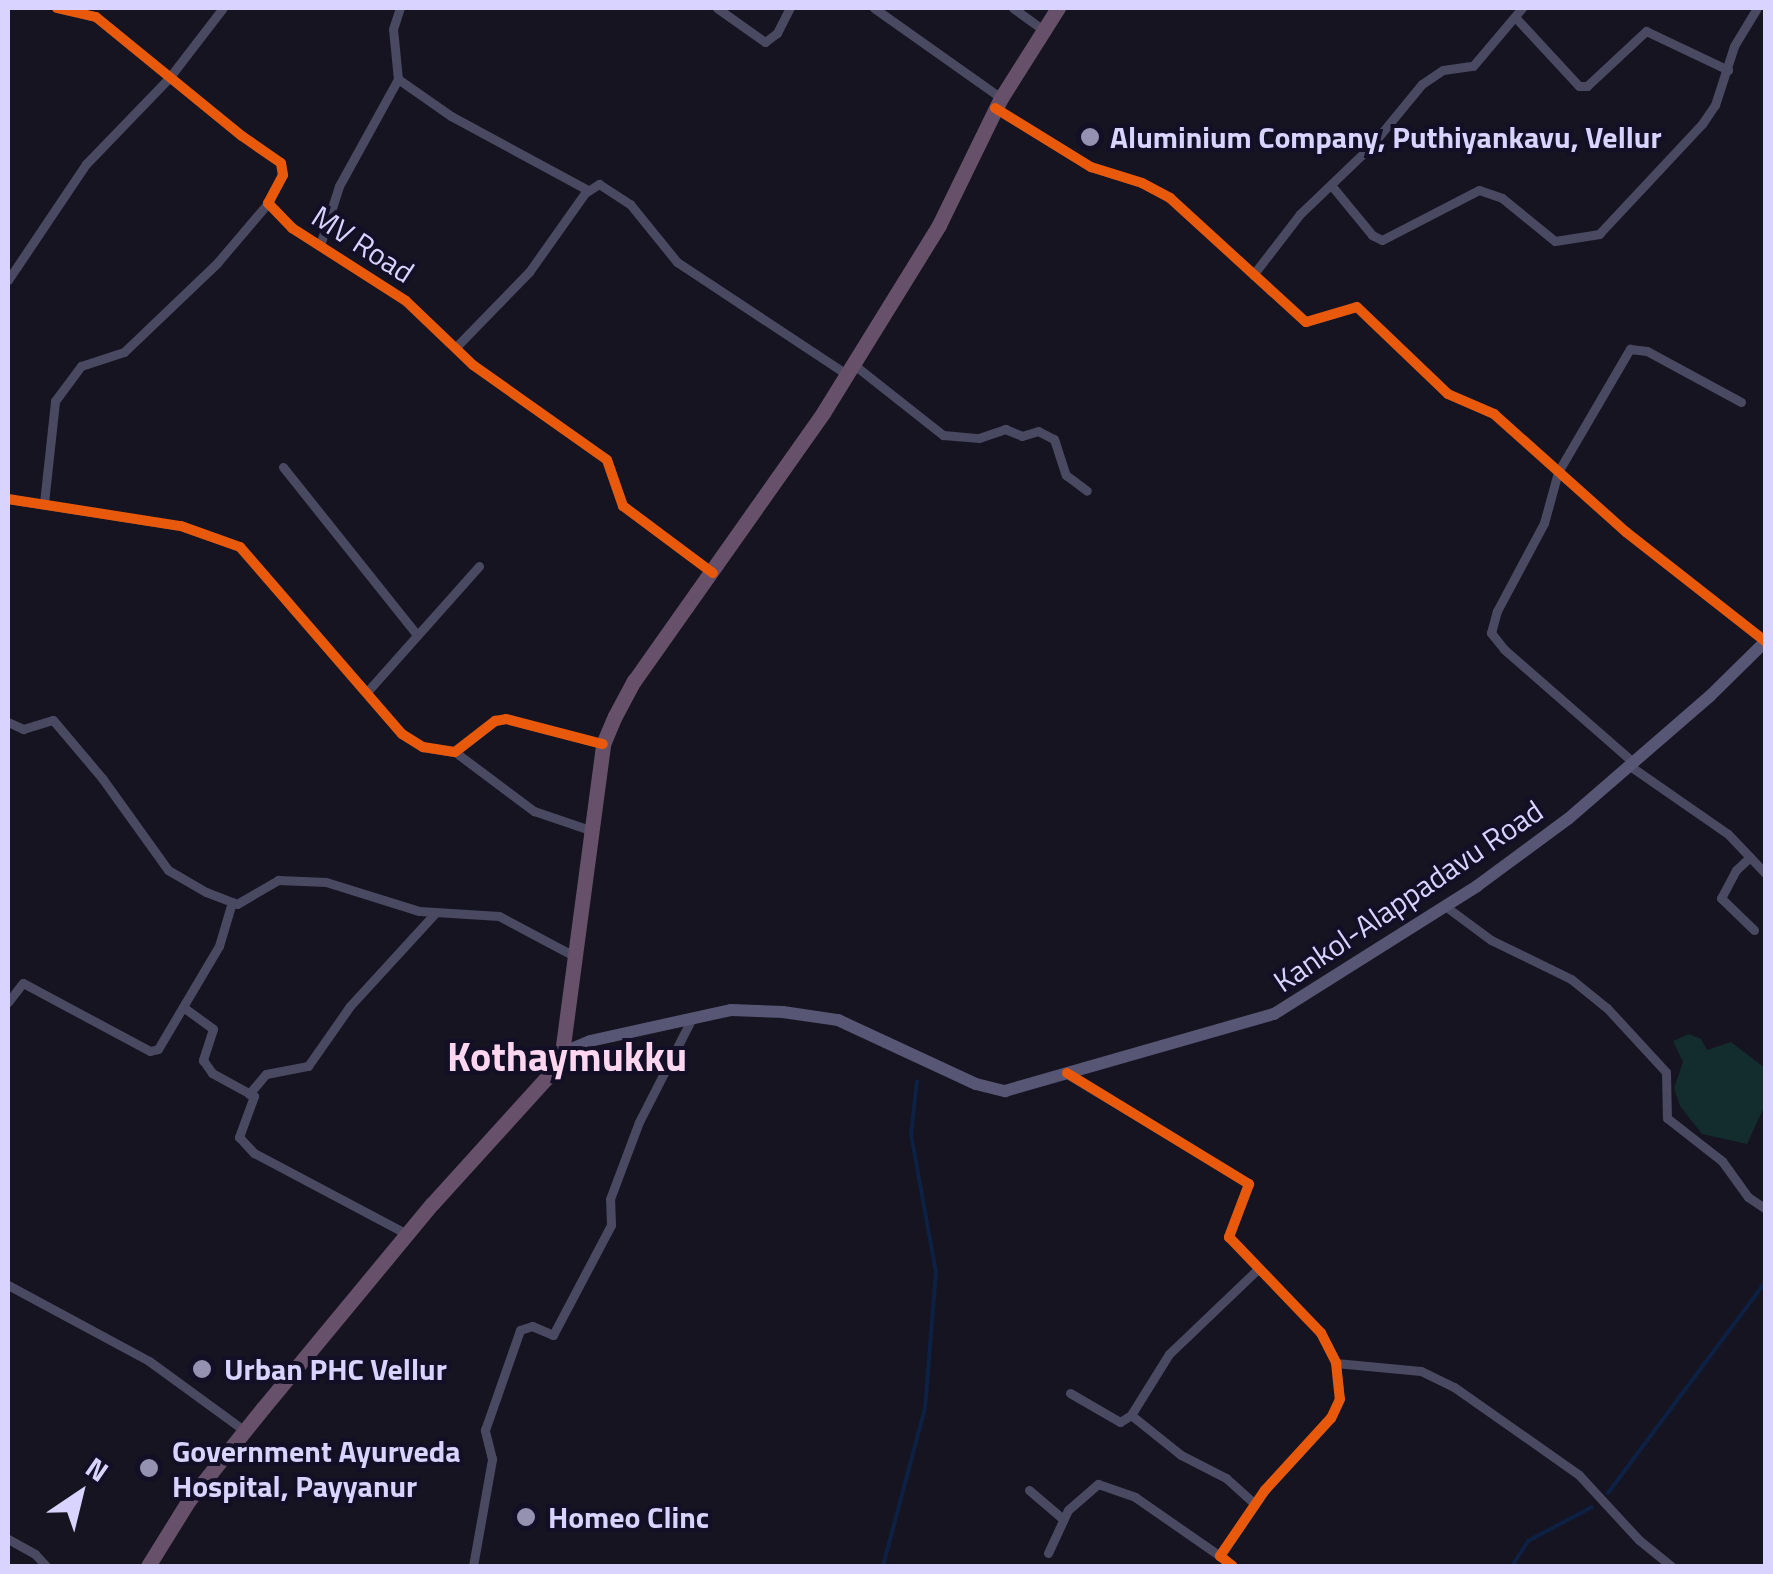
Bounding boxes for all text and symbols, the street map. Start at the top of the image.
place label: Aluminium Company, Puthiyankavu, Vellur [1110,119,1662,155]
marker: Aluminium Company, Puthiyankavu, Vellur [1079,126,1101,148]
street label: MV Road [305,198,421,290]
street label: Kankol-Alappadavu Road [1267,792,1549,1000]
district label: Kothaymukku [447,1033,687,1081]
place label: Urban PHC Vellur [224,1351,447,1387]
marker: Urban PHC Vellur [189,1356,215,1382]
place label: Government Ayurveda Hospital, Payyanur [172,1433,461,1504]
north arrow [30,1444,130,1544]
text: N [77,1446,118,1492]
marker: Government Ayurveda Hospital, Payyanur [136,1455,162,1481]
place label: Homeo Clinc [548,1499,709,1535]
marker: Homeo Clinc [513,1504,539,1530]

